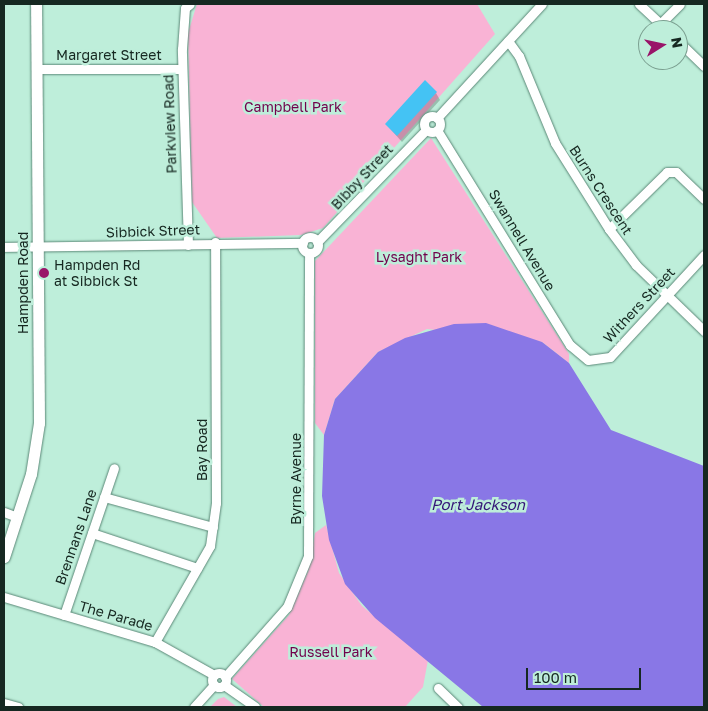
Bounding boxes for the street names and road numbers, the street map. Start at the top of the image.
street label: Margaret Street [56,47,162,63]
street label: Parkview Road [160,74,180,174]
street label: Bibby Street [328,141,396,213]
street label: Burns Crescent [566,142,636,238]
street label: Swannell Avenue [485,186,559,294]
street label: Sibbick Street [106,221,200,241]
street label: Hampden Road [15,232,31,334]
street label: Withers Street [600,264,678,346]
street label: Bay Road [194,419,210,481]
street label: Byrne Avenue [288,433,304,525]
street label: Brennans Lane [52,487,100,587]
street label: The Parade [77,597,155,635]

